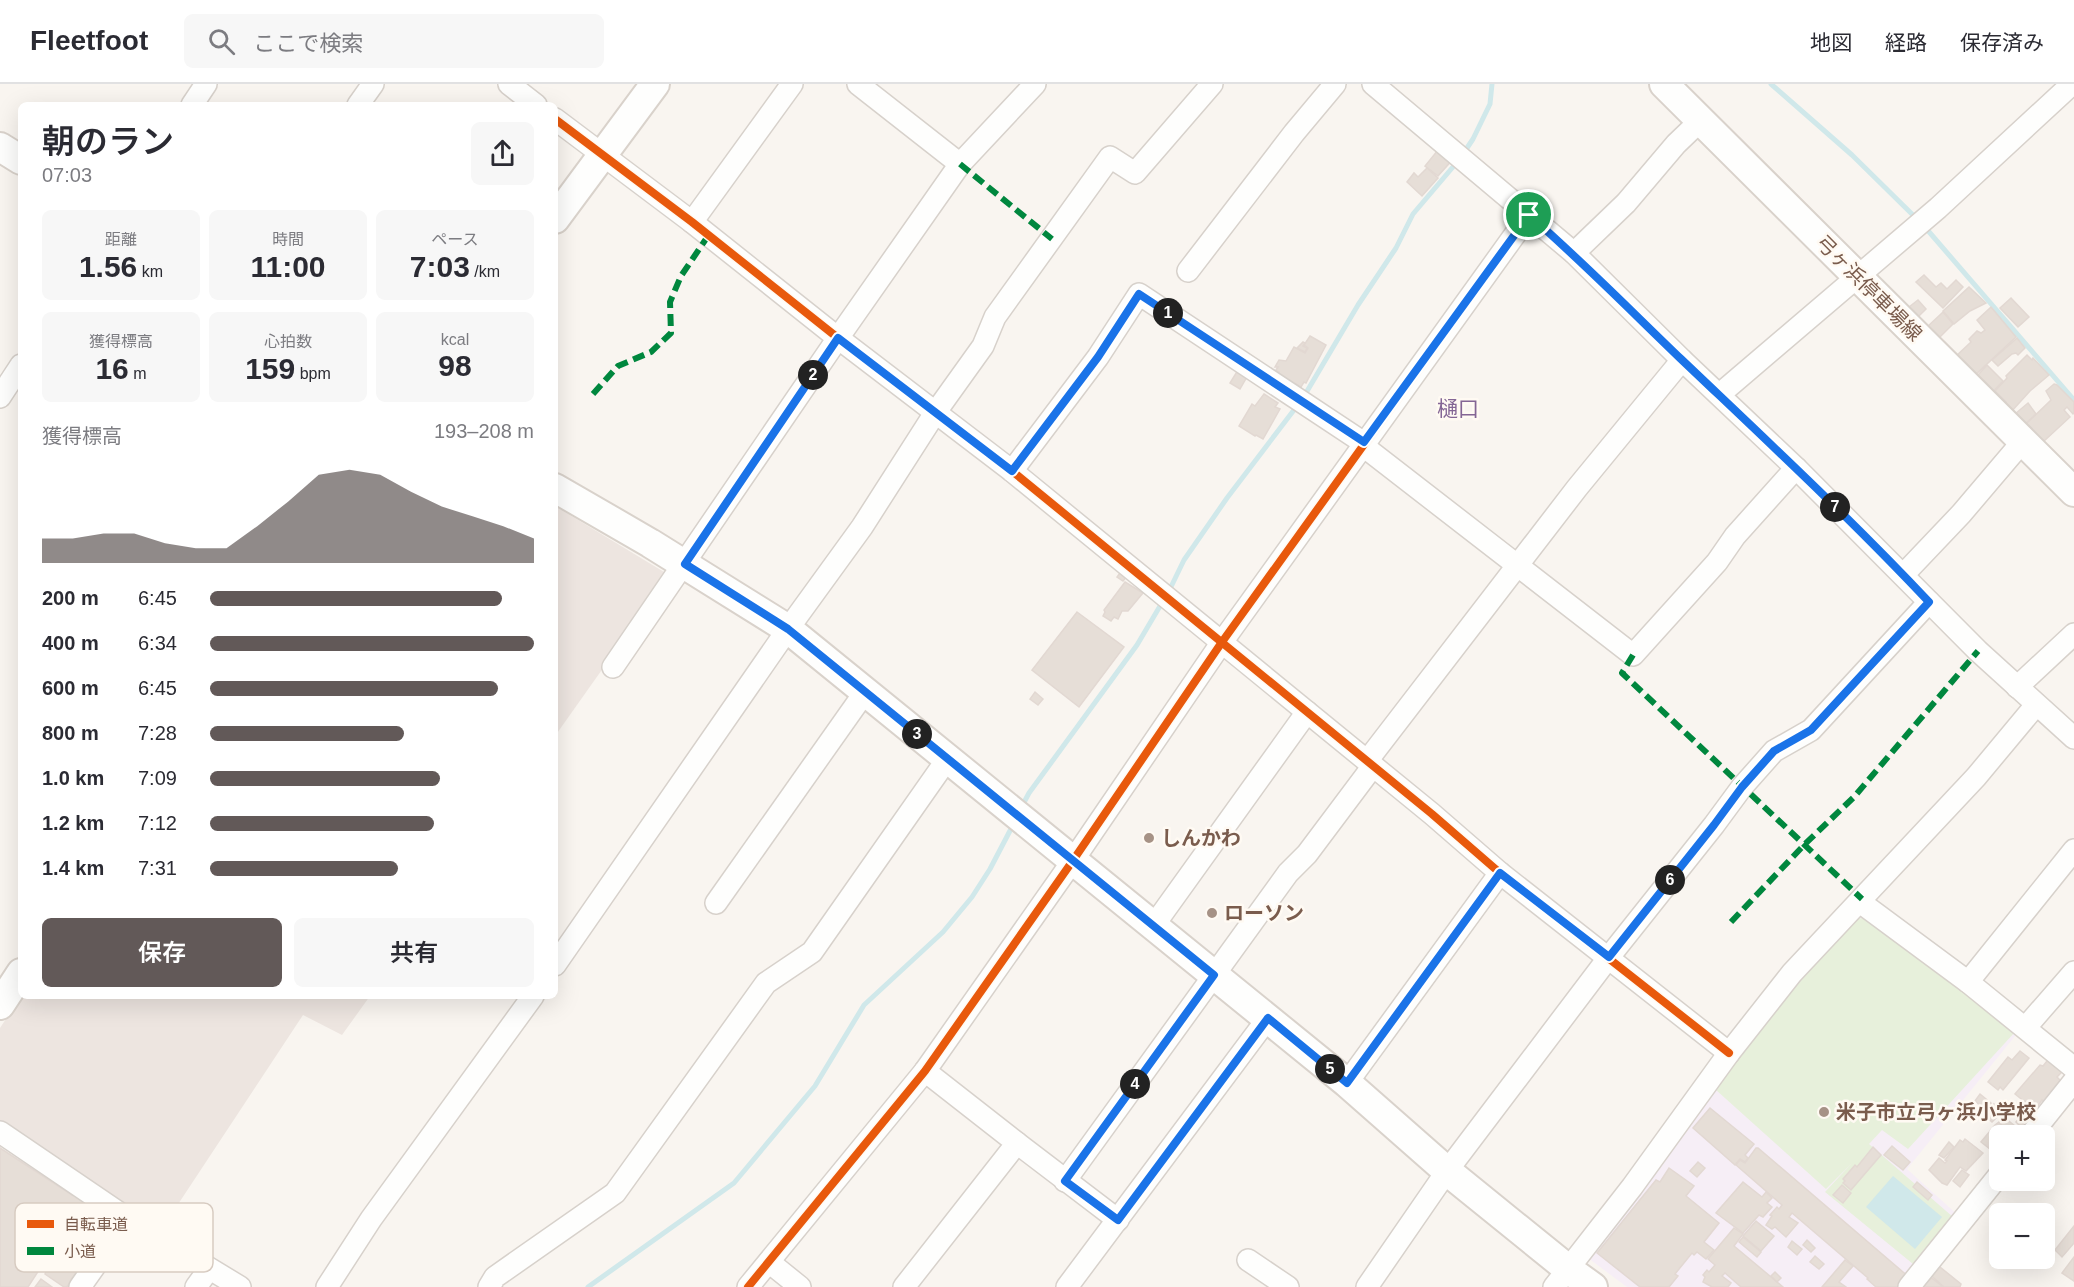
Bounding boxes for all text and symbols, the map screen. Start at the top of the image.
search box [184,14,604,68]
text: Fleetfoot [30,25,148,56]
icon: search [205,25,238,58]
text: ここで検索 [253,31,363,56]
text: 地図 [1810,31,1852,54]
text: 経路 [1885,31,1927,54]
text: 保存済み [1960,31,2044,54]
button: share [471,122,534,185]
text: 朝のラン [42,123,174,160]
text: 07:03 [42,164,92,186]
pin [1503,189,1554,240]
icon: arrive [1512,198,1545,231]
text: 距離 [105,231,137,248]
text: 時間 [272,231,304,248]
text: ペース [431,231,479,248]
street label: 弓ヶ浜停車場線 [1812,231,1926,345]
text: 1.56 [79,250,137,283]
text: 11:00 [250,250,326,283]
text: 7:03 [410,250,470,283]
text: km [137,263,163,280]
text: /km [470,263,500,280]
pin: 1 [1153,298,1183,328]
text: 1 [1164,304,1172,321]
text: kcal [441,331,469,348]
text: 獲得標高 [89,333,153,350]
text: 心拍数 [264,333,312,350]
text: 98 [438,349,472,382]
text: 16 [95,352,129,385]
text: 159 [245,352,295,385]
pin: 2 [798,360,828,390]
text: m [129,365,147,382]
text: bpm [295,365,331,382]
text: 2 [809,366,817,383]
district label: 樋口 [1437,397,1479,420]
text: 193–208 m [434,420,534,442]
text: 獲得標高 [42,425,122,447]
pin: 7 [1820,492,1850,522]
text: 7 [1831,498,1839,515]
text: 200 m [42,587,99,609]
text: 6:45 [138,587,177,609]
text: 400 m [42,632,99,654]
text: 6:34 [138,632,177,654]
text: 600 m [42,677,99,699]
text: 6:45 [138,677,177,699]
pin: 3 [902,719,932,749]
text: 800 m [42,722,99,744]
text: 7:28 [138,722,177,744]
text: 3 [913,725,921,742]
text: 1.0 km [42,767,104,789]
text: 7:09 [138,767,177,789]
text: 1.2 km [42,812,104,834]
text: 7:12 [138,812,177,834]
place label: しんかわ [1161,827,1241,849]
marker: しんかわ [1142,831,1156,845]
text: 1.4 km [42,857,104,879]
text: 7:31 [138,857,177,879]
pin: 6 [1655,865,1685,895]
text: 6 [1666,871,1674,888]
place label: ローソン [1224,902,1304,924]
marker: ローソン [1205,906,1219,920]
button: 保存 [42,918,282,987]
button: 共有 [294,918,534,987]
pin: 5 [1315,1054,1345,1084]
text: 5 [1326,1060,1334,1077]
pin: 4 [1120,1069,1150,1099]
text: 4 [1131,1075,1139,1092]
place label: 米子市立弓ヶ浜小学校 [1836,1101,2036,1123]
marker: 米子市立弓ヶ浜小学校 [1817,1105,1831,1119]
map controls [1989,1125,2055,1269]
button: + [1989,1125,2055,1191]
legend [15,1203,213,1272]
button: − [1989,1203,2055,1269]
text: 自転車道 [64,1216,128,1233]
text: 小道 [64,1243,96,1260]

